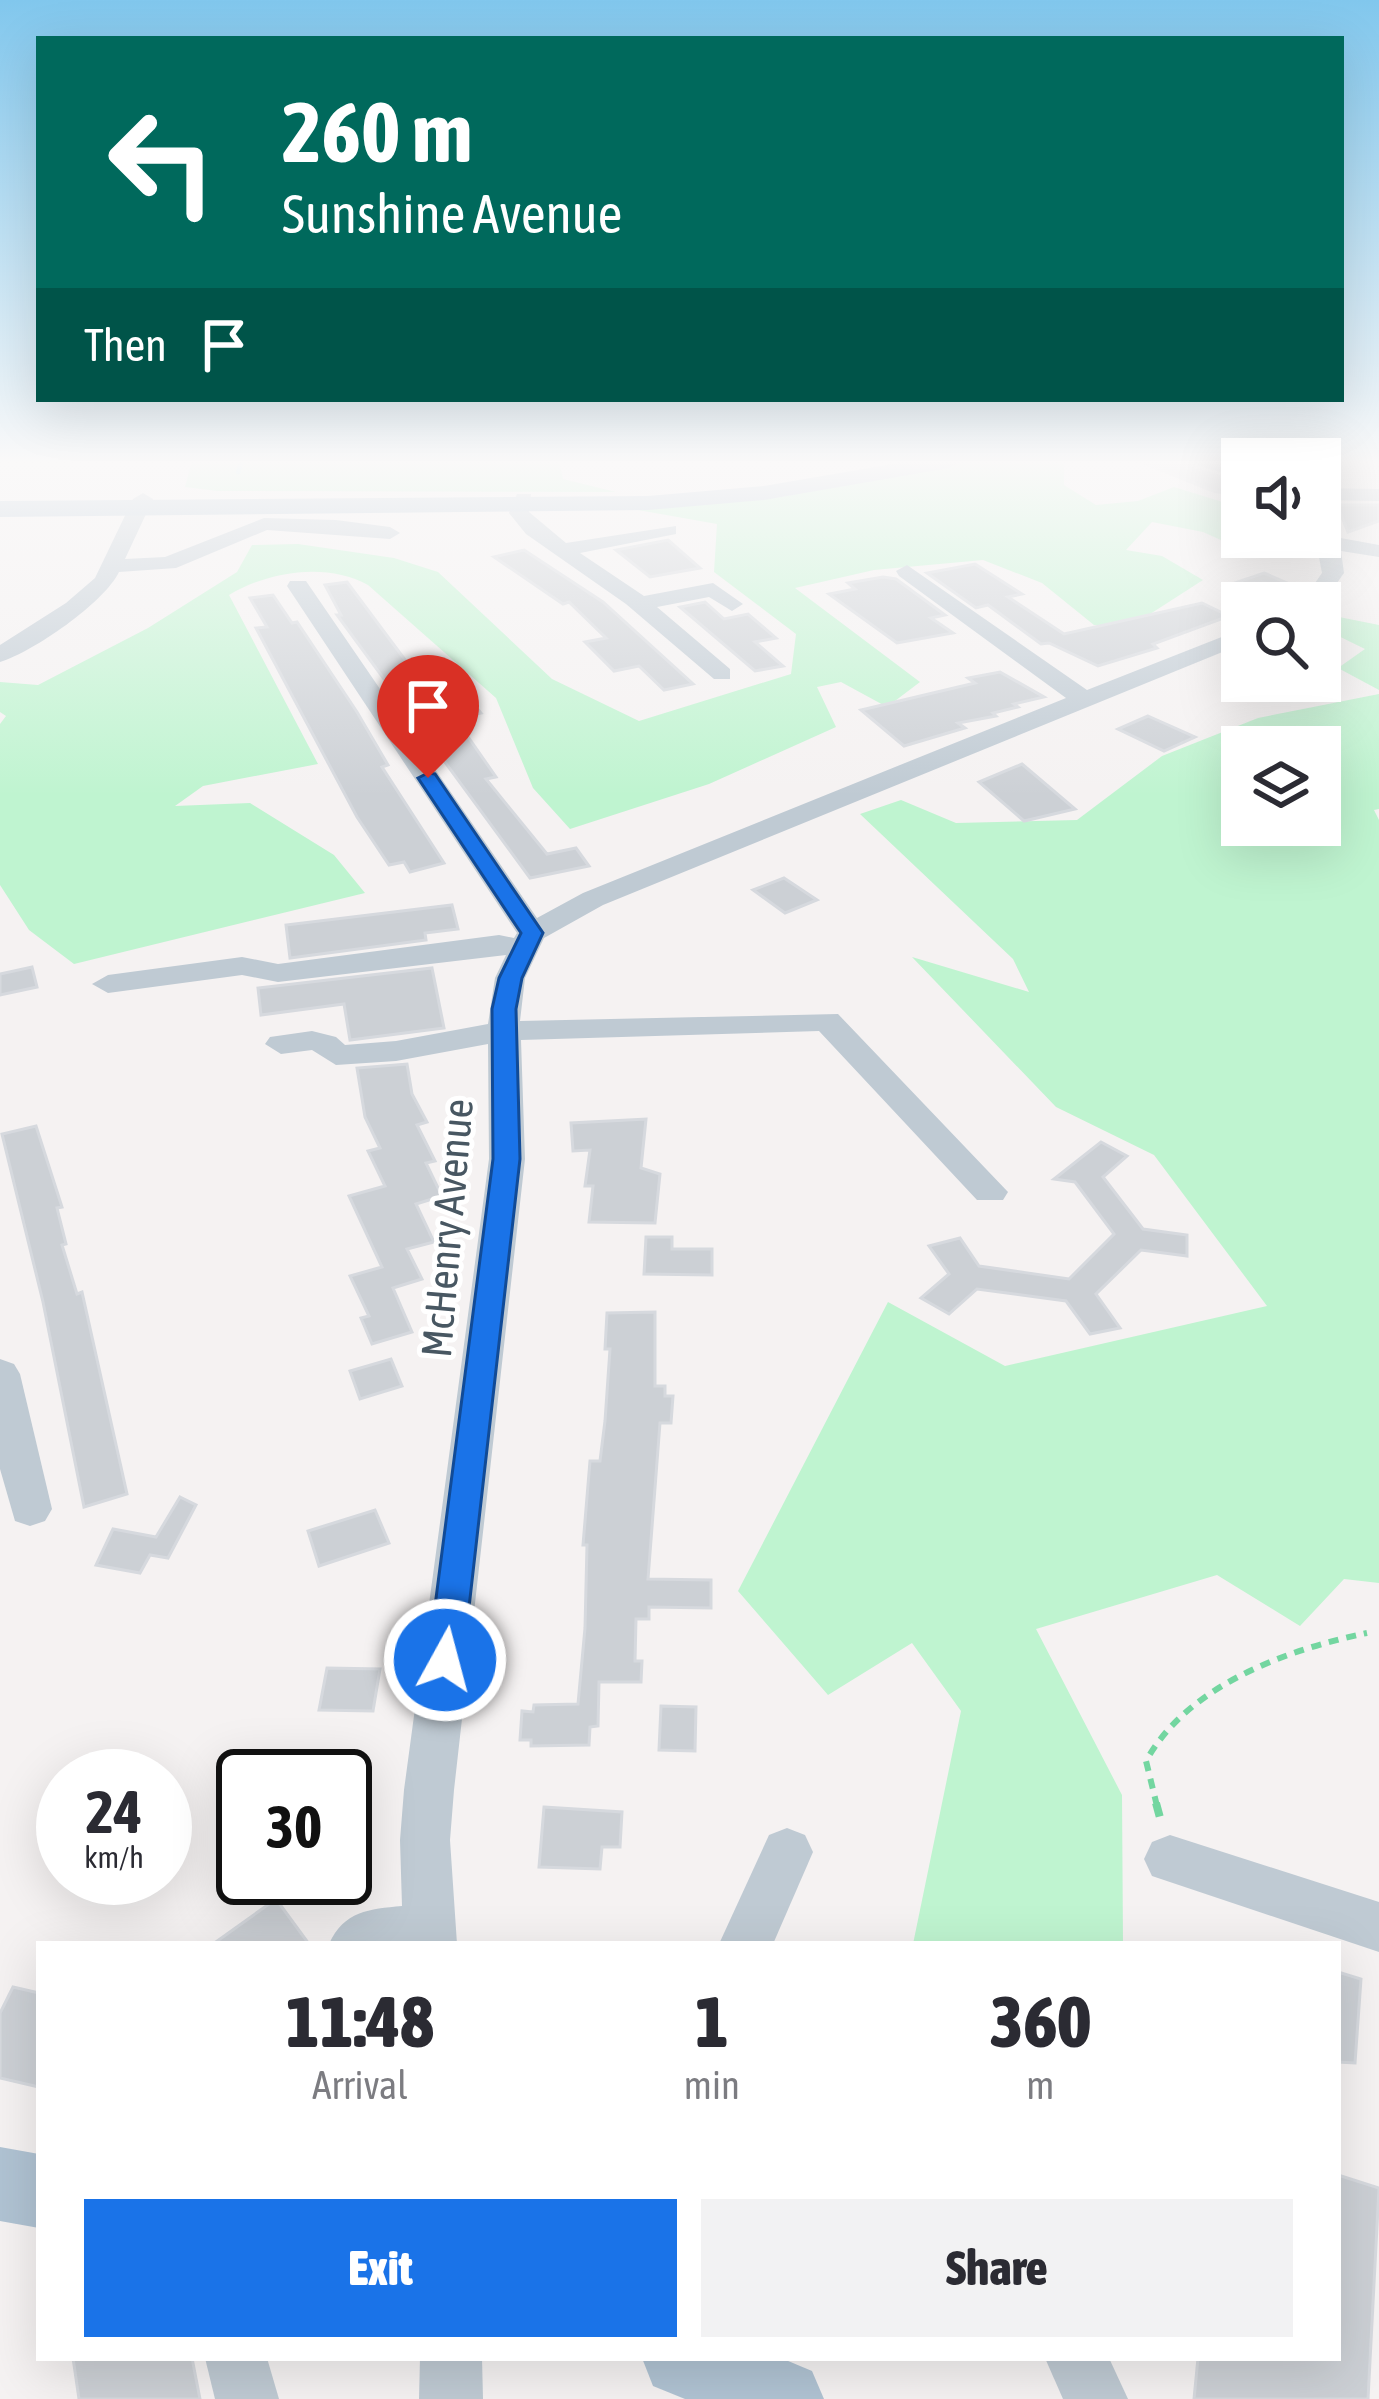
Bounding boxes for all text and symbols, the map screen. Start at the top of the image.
icon: left [84,84,240,240]
text: 260 m [282,84,472,180]
text: Sunshine Avenue [282,183,622,244]
icon: arrive [191,312,257,378]
text: Then [84,319,167,371]
map controls [1221,438,1341,846]
button: sound [1221,438,1341,558]
button: search [1221,582,1341,702]
pin [377,655,479,778]
icon: arrive [395,673,461,739]
button: layers [1221,726,1341,846]
street label: McHenry Avenue [412,1097,482,1359]
position arrow [382,1597,508,1723]
speed limit sign: 30 [216,1749,372,1905]
text: 24 [86,1777,142,1846]
text: km/h [84,1840,144,1874]
text: 11:48 [286,1980,434,2062]
text: 1 [695,1980,729,2062]
text: 360 [990,1980,1091,2062]
text: Arrival [312,2063,408,2107]
text: min [684,2063,740,2107]
text: m [1026,2063,1054,2107]
button: Exit [84,2199,677,2337]
button: Share [701,2199,1293,2337]

